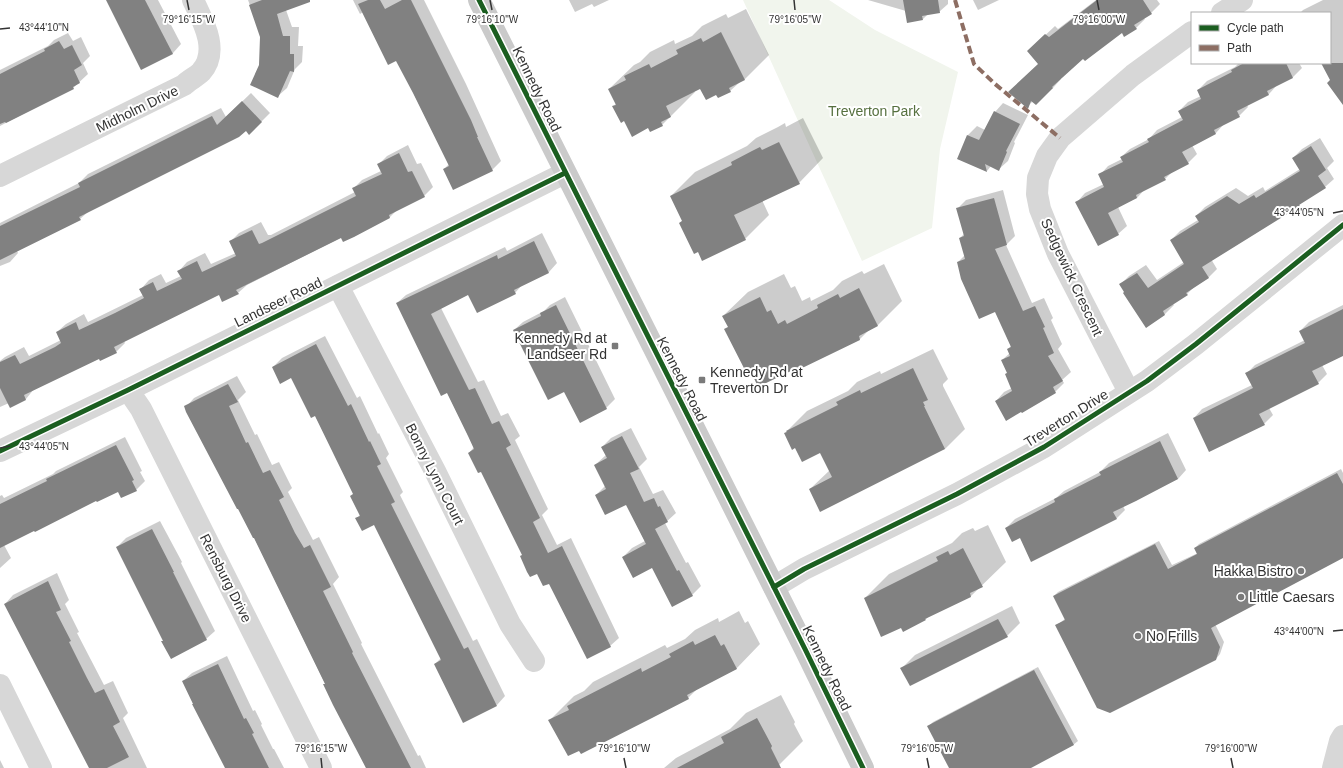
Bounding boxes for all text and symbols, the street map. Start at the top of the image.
legend [1191,12,1331,64]
text: 79°16'15"W [163,14,216,25]
text: 79°16'10"W [466,14,519,25]
text: 79°16'05"W [769,14,822,25]
text: 79°16'00"W [1073,14,1126,25]
text: Cycle path [1227,21,1284,35]
text: 43°44'10"N [19,22,69,33]
text: Path [1227,41,1252,55]
street label: Kennedy Road [510,44,564,134]
street label: Midholm Drive [93,82,181,136]
park label: Treverton Park [828,103,921,119]
text: 43°44'05"N [1274,207,1324,218]
street label: Sedgewick Crescent [1038,216,1106,338]
street label: Landseer Road [231,274,325,330]
place label: Kennedy Rd at Landseer Rd [514,330,607,362]
street label: Kennedy Road [654,334,710,424]
marker: Kennedy Rd at Landseer Rd [610,341,620,351]
place label: Kennedy Rd at Treverton Dr [710,364,803,396]
marker: Kennedy Rd at Treverton Dr [697,375,707,385]
street label: Treverton Drive [1021,386,1111,450]
street label: Bonny Lynn Court [403,421,467,527]
text: 43°44'05"N [19,441,69,452]
street label: Rensburg Drive [197,531,255,625]
place label: Hakka Bistro [1214,563,1293,579]
marker: Hakka Bistro [1296,566,1306,576]
place label: Little Caesars [1249,589,1335,605]
marker: Little Caesars [1236,592,1246,602]
street label: Kennedy Road [800,623,854,713]
text: 43°44'00"N [1274,626,1324,637]
place label: No Frills [1146,628,1197,644]
marker: No Frills [1133,631,1143,641]
text: 79°16'15"W [295,743,348,754]
text: 79°16'10"W [598,743,651,754]
text: 79°16'05"W [901,743,954,754]
text: 79°16'00"W [1205,743,1258,754]

